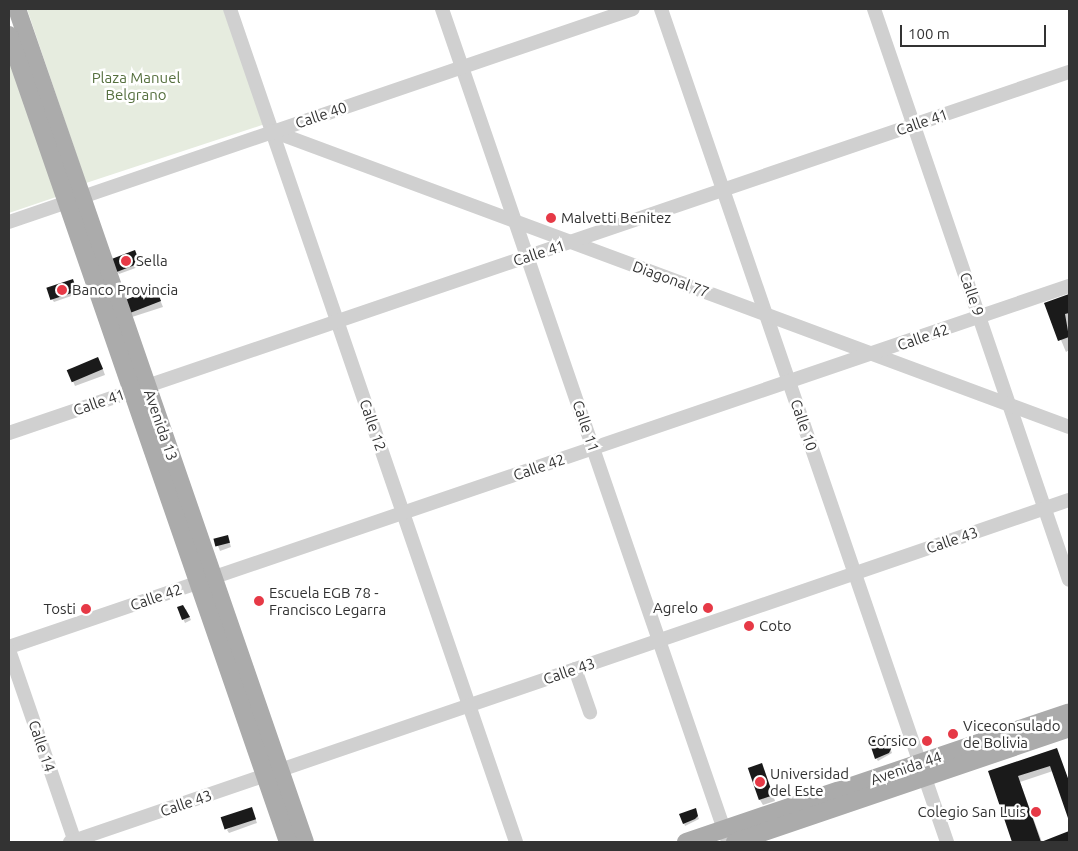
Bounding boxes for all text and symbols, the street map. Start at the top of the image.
scale bar [903,15,1049,47]
text: 100 m [908,25,950,42]
park label: Plaza Manuel Belgrano [92,68,180,103]
street label: Calle 40 [293,98,349,132]
street label: Calle 41 [894,105,950,139]
place label: Malvetti Benitez [561,209,671,227]
marker: Malvetti Benitez [545,212,557,224]
street label: Calle 41 [511,236,567,270]
place label: Sella [136,252,168,270]
marker: Sella [120,255,132,267]
street label: Diagonal 77 [630,257,712,301]
street label: Calle 9 [956,270,988,318]
place label: Banco Provincia [72,281,178,299]
marker: Banco Provincia [56,284,68,296]
street label: Calle 42 [895,320,951,354]
street label: Calle 41 [71,385,127,419]
street label: Avenida 13 [140,387,182,463]
street label: Calle 12 [356,397,390,453]
street label: Calle 10 [787,397,821,453]
street label: Calle 11 [569,398,603,454]
street label: Calle 42 [511,450,567,484]
street label: Calle 43 [924,523,980,557]
street label: Calle 42 [128,580,184,614]
place label: Escuela EGB 78 - Francisco Legarra [269,583,386,618]
marker: Escuela EGB 78 - Francisco Legarra [253,595,265,607]
place label: Agrelo [653,599,698,617]
place label: Tosti [44,600,76,618]
marker: Agrelo [702,602,714,614]
marker: Tosti [80,603,92,615]
place label: Coto [759,617,792,635]
marker: Coto [743,620,755,632]
street label: Calle 43 [541,654,597,688]
place label: Viceconsulado de Bolivia [963,716,1060,751]
street label: Calle 14 [25,718,59,774]
marker: Viceconsulado de Bolivia [947,728,959,740]
place label: Corsico [868,732,917,750]
marker: Corsico [921,735,933,747]
street label: Avenida 44 [868,747,944,789]
place label: Universidad del Este [770,764,849,799]
marker: Universidad del Este [754,776,766,788]
street label: Calle 43 [158,786,214,820]
place label: Colegio San Luis [917,803,1026,821]
marker: Colegio San Luis [1030,806,1042,818]

